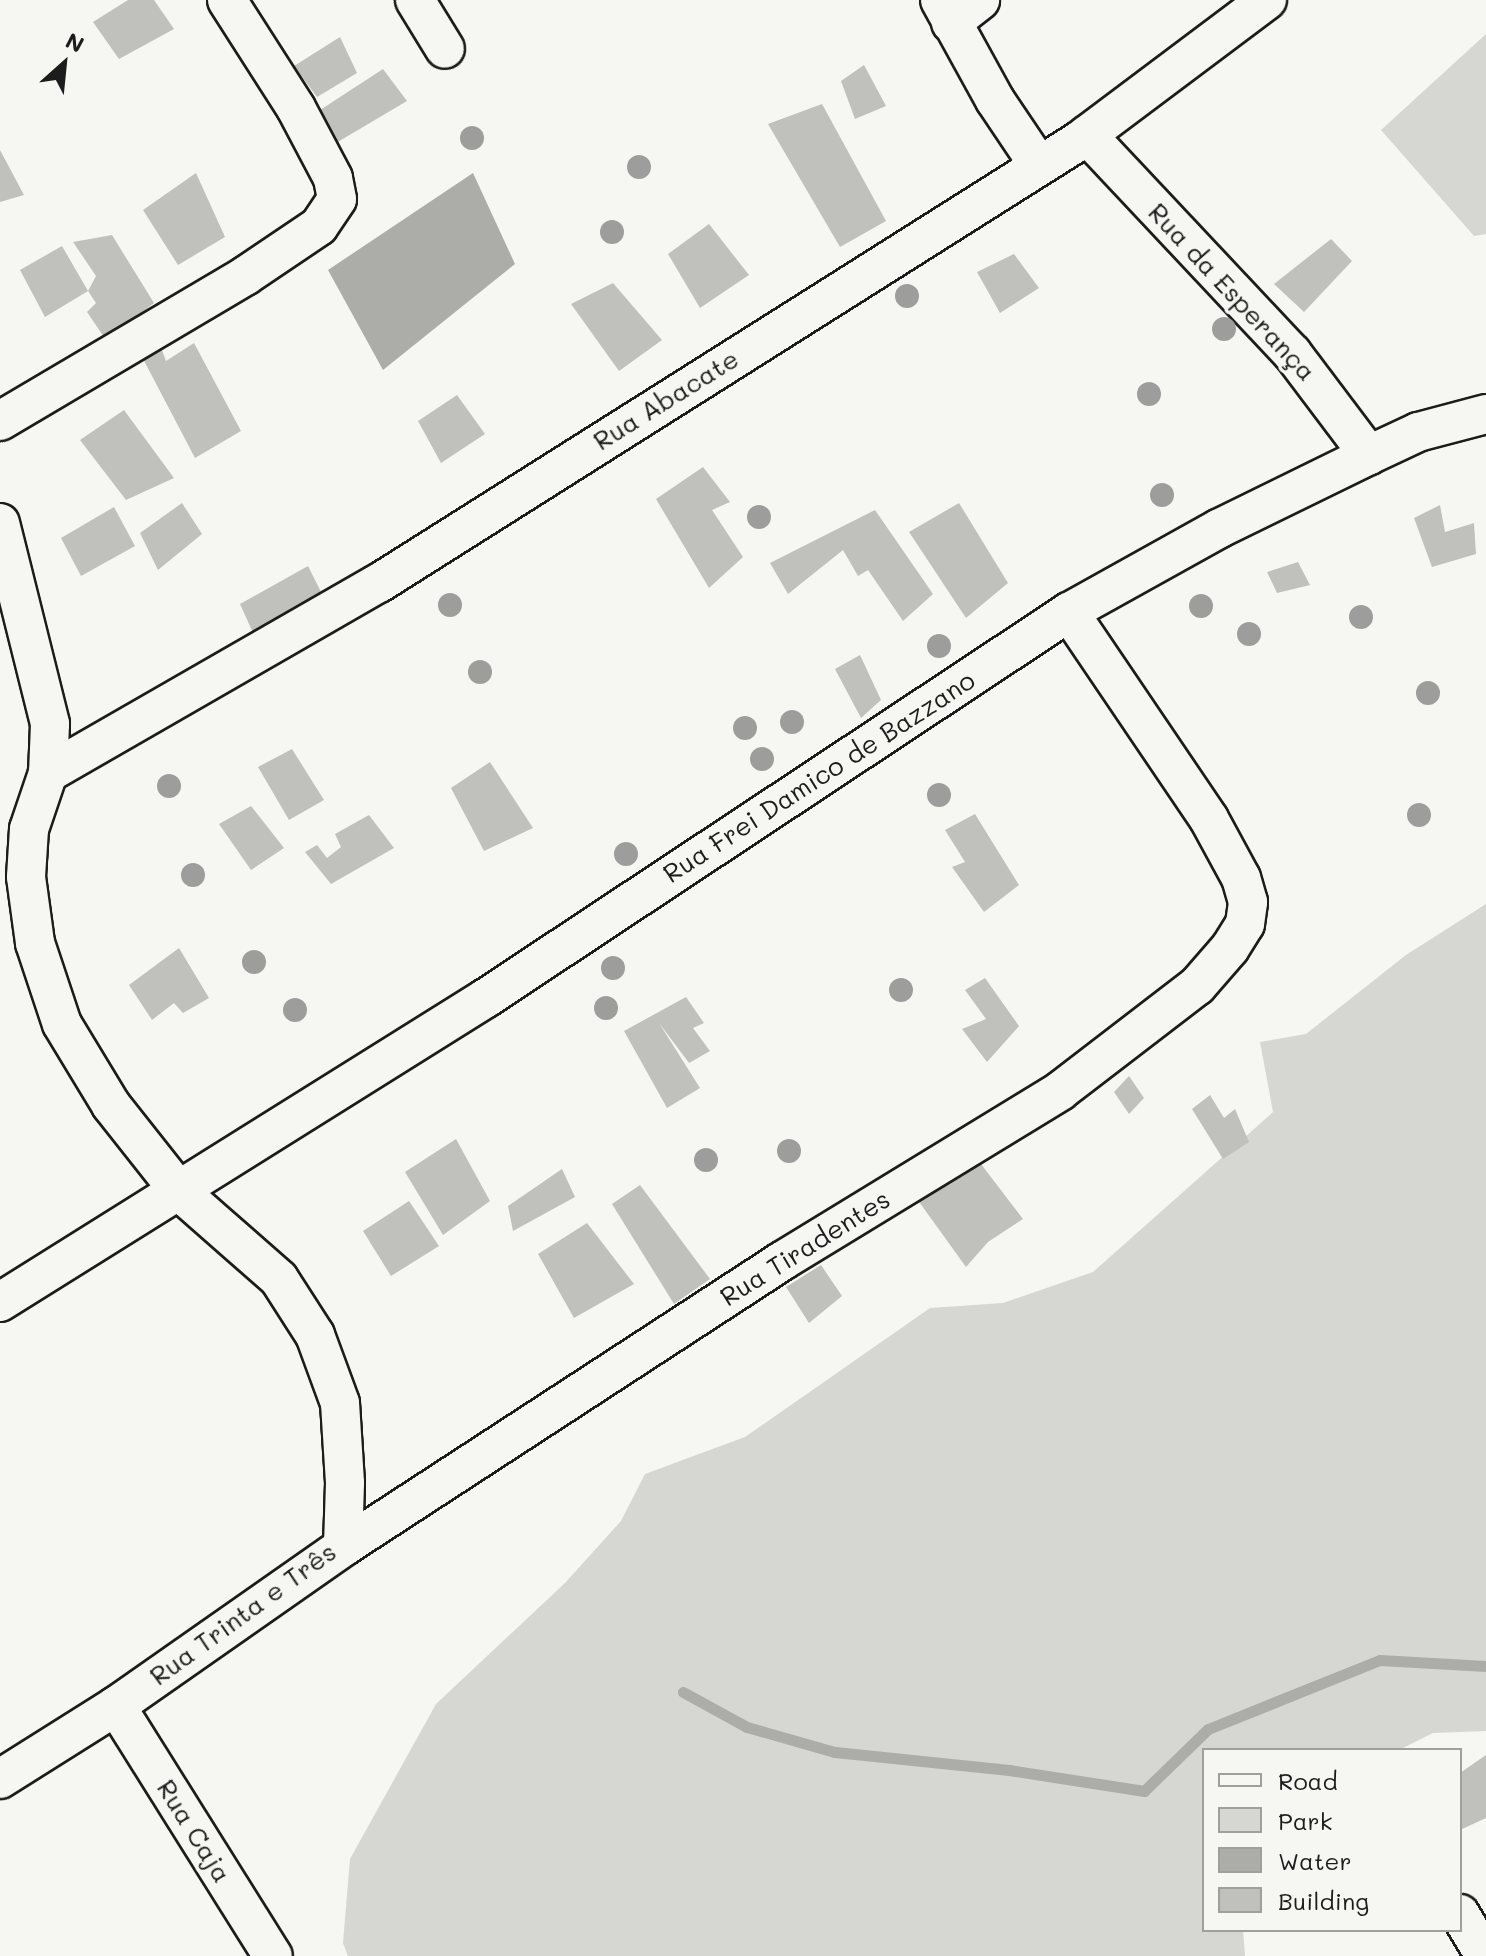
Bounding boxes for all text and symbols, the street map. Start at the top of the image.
north arrow [24,24,104,104]
text: N [61,25,89,59]
street label: Rua da Esperança [1142,197,1322,387]
street label: Rua Abacate [588,343,744,457]
street label: Rua Frei Damico de Bazzano [657,664,981,890]
street label: Rua Tiradentes [714,1183,896,1313]
street label: Rua Trinta e Três [144,1536,342,1692]
legend [1202,1748,1462,1932]
text: Road [1278,1765,1338,1796]
street label: Rua Caja [150,1774,238,1888]
text: Park [1278,1805,1332,1836]
text: Water [1278,1845,1352,1876]
text: Building [1278,1885,1369,1916]

